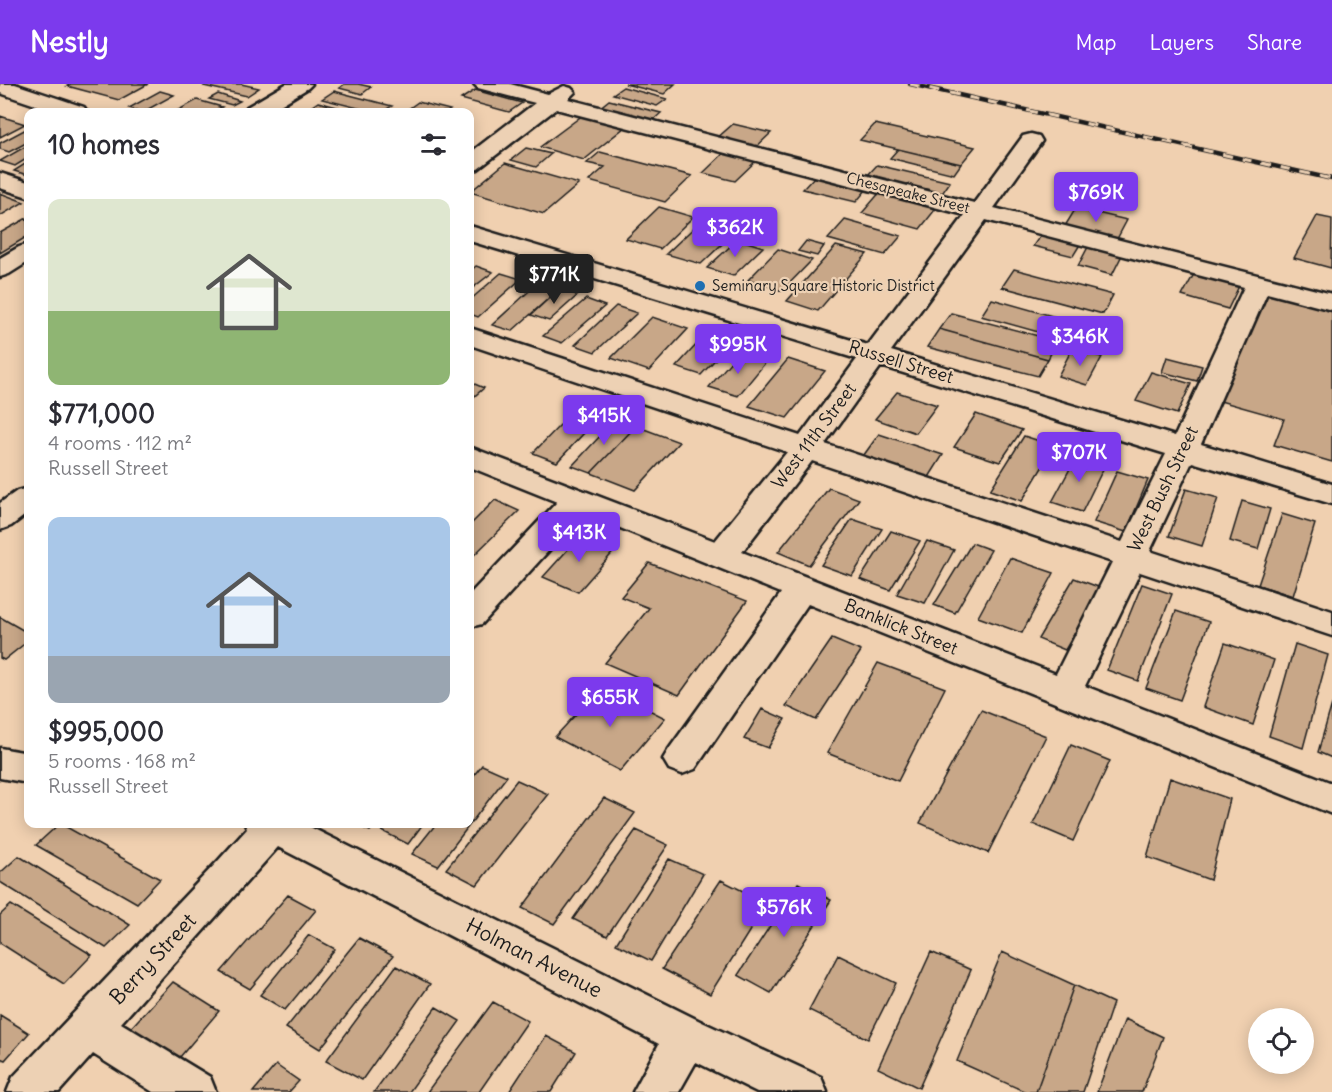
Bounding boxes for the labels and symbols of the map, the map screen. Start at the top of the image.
street label: Chesapeake Street [844,168,972,217]
pin: $769K [1054,172,1138,223]
pin: $362K [693,207,777,258]
pin: $771K [512,254,596,305]
place label: Seminary Square Historic District [712,276,935,295]
marker: Seminary Square Historic District [693,279,707,293]
pin: $346K [1038,316,1122,367]
pin: $995K [696,324,780,375]
street label: Russell Street [846,335,956,388]
street label: West 11th Street [766,378,861,493]
pin: $415K [562,395,646,446]
street label: West Bush Street [1122,422,1203,555]
pin: $707K [1037,432,1121,483]
pin: $413K [537,512,621,563]
street label: Banklick Street [841,593,961,660]
pin: $655K [568,677,652,728]
pin: $576K [742,887,826,938]
street label: Berry Street [103,907,202,1010]
street label: Holman Avenue [461,912,607,1004]

